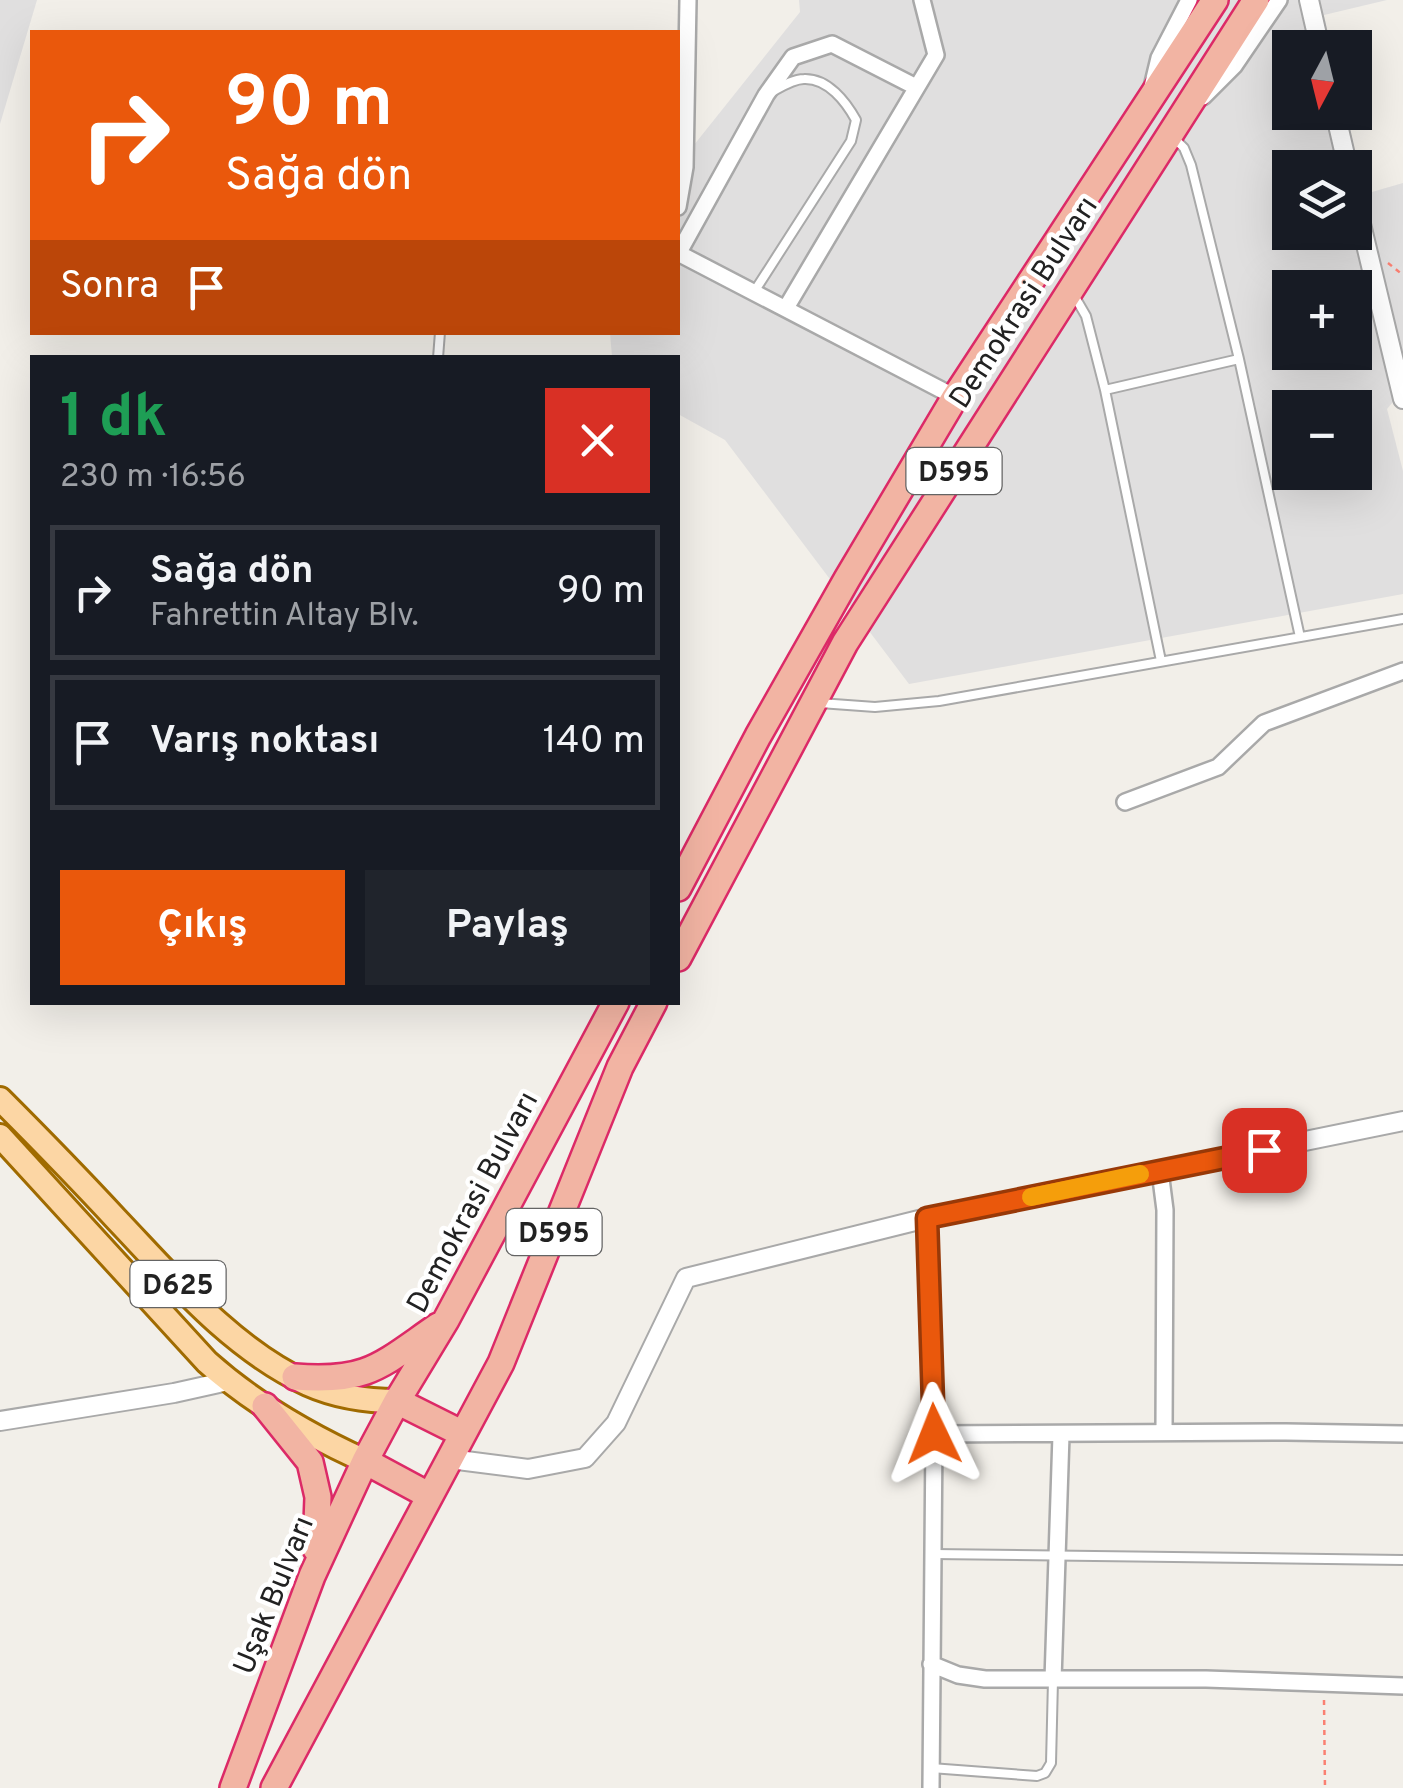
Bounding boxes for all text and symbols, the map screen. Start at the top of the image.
north arrow [1272,30,1372,130]
map controls [1272,30,1372,490]
text: 90 m [225,62,393,151]
icon: right [60,70,190,200]
text: Sağa dön [225,149,412,206]
button: layers [1272,150,1372,250]
street label: Demokrasi Bulvarı [943,190,1107,416]
icon: arrive [179,260,234,315]
text: Sonra [60,263,159,312]
button: + [1272,270,1372,370]
text: 1 dk [60,382,167,458]
button: close [545,388,650,493]
button: − [1272,390,1372,490]
road number: D595 [906,448,1002,494]
text: 230 m · 16:56 [60,458,246,498]
text: Sağa dön [150,548,314,597]
icon: right [65,565,120,620]
text: 90 m [557,568,645,617]
text: Fahrettin Altay Blv. [150,597,419,637]
icon: arrive [65,715,120,770]
text: Varış noktası [150,718,379,767]
text: 140 m [542,718,645,767]
button: Çıkış [60,870,345,985]
button: Paylaş [365,870,650,985]
street label: Demokrasi Bulvarı [400,1086,548,1320]
pin [1222,1108,1307,1193]
icon: arrive [1237,1123,1292,1178]
road number: D595 [506,1209,602,1255]
road number: D625 [130,1261,226,1307]
position arrow [882,1382,986,1486]
street label: Uşak Bulvarı [227,1511,324,1680]

